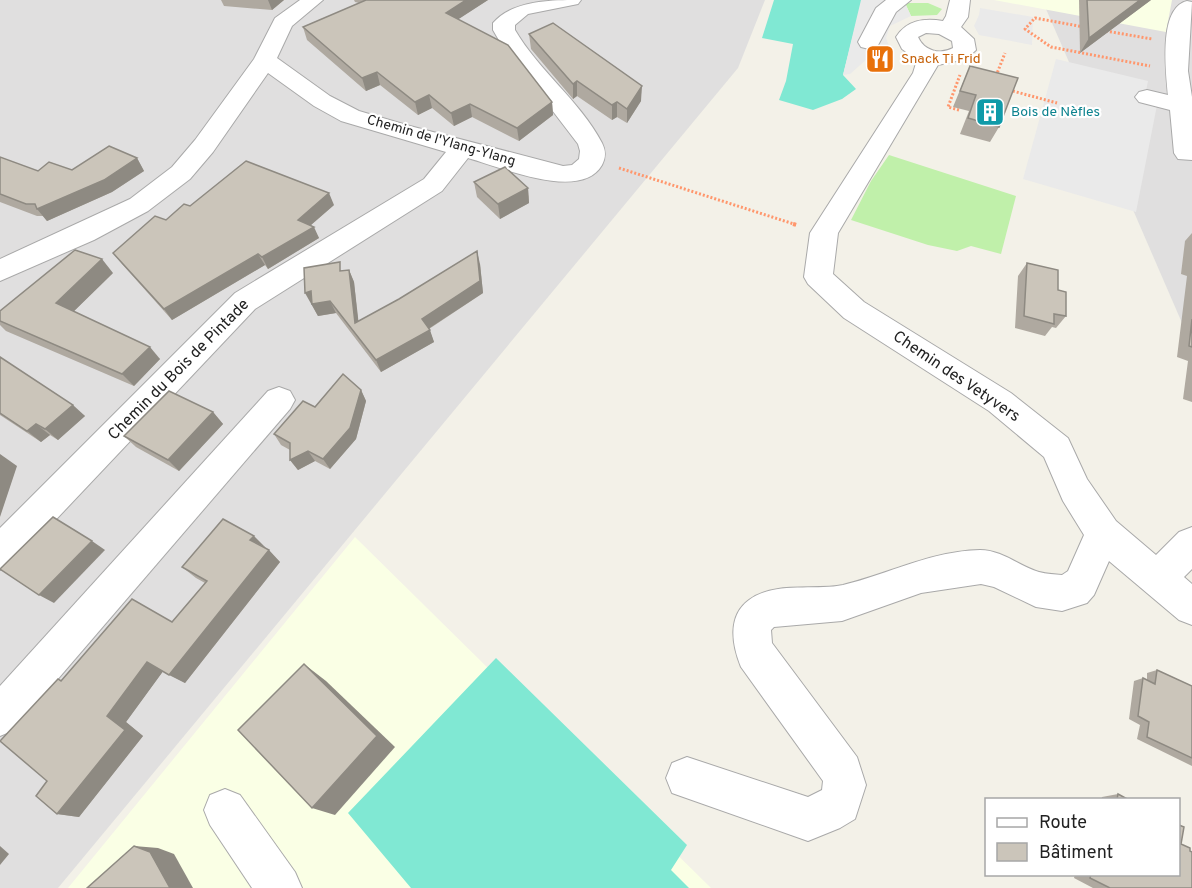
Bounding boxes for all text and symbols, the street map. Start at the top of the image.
restaurant icon: Snack Ti Frid [864,43,896,75]
place label: Snack Ti Frid [901,51,981,68]
building icon: Bois de Nèfles [974,96,1006,128]
place label: Bois de Nèfles [1011,104,1100,121]
street label: Chemin de l'Ylang-Ylang [365,112,517,170]
street label: Chemin du Bois de Pintade [104,295,254,445]
street label: Chemin des Vetyvers [889,327,1023,427]
legend [985,798,1180,876]
text: Route [1039,812,1087,835]
text: Bâtiment [1039,842,1113,865]

